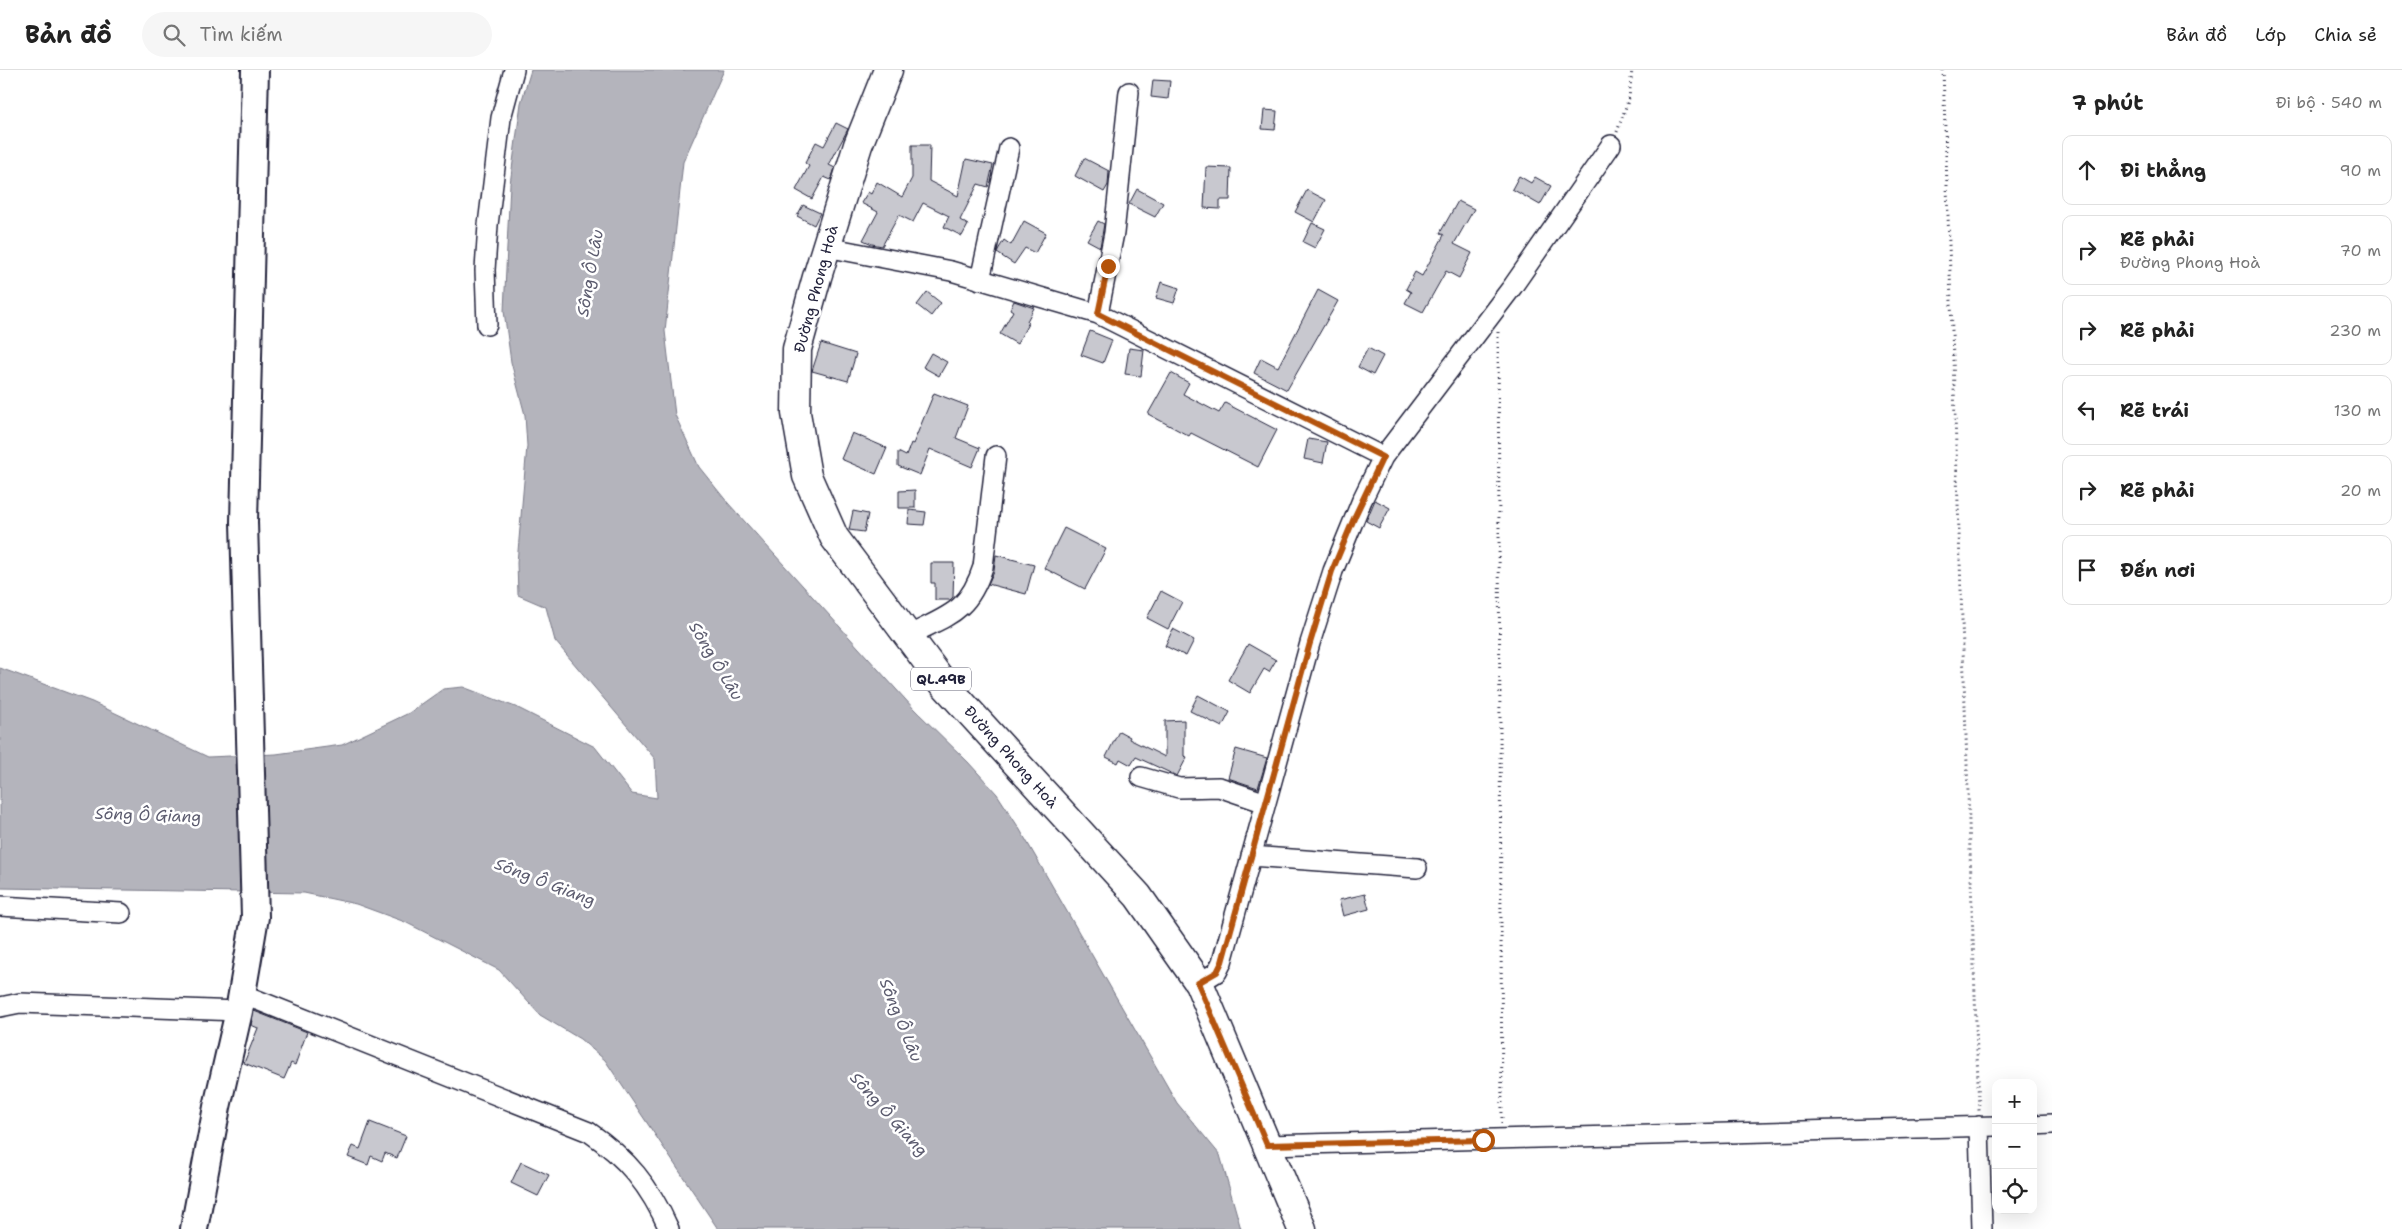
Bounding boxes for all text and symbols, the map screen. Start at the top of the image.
search box [142,12,492,57]
text: Bản đồ [25,19,112,51]
icon: search [160,21,188,49]
text: Tìm kiếm [200,22,283,47]
text: Bản đồ [2166,23,2227,47]
text: Lớp [2255,23,2286,47]
text: Chia sẻ [2314,23,2377,47]
text: 7 phút [2072,89,2144,117]
text: Đi bộ · 540 m [2276,92,2382,113]
icon: ahead [2073,156,2101,184]
text: Đi thẳng [2120,158,2206,183]
text: 90 m [2340,160,2381,181]
street label: Đường Phong Hoà [789,222,843,355]
text: Rẽ phải [2120,227,2195,252]
water label: Sông Ô Lâu [572,228,608,318]
icon: right [2073,236,2101,264]
text: 70 m [2340,240,2381,261]
text: Đường Phong Hoà [2120,252,2260,273]
route end [1097,255,1120,278]
icon: right [2073,316,2101,344]
text: Rẽ phải [2120,318,2195,343]
text: 230 m [2329,320,2381,341]
icon: left [2073,396,2101,424]
text: Rẽ trái [2120,398,2189,423]
text: 130 m [2334,400,2381,421]
icon: right [2073,476,2101,504]
text: Rẽ phải [2120,478,2195,503]
text: 20 m [2340,480,2381,501]
icon: arrive [2073,556,2101,584]
text: Đến nơi [2120,558,2195,583]
water label: Sông Ô Lâu [684,618,748,704]
road number: QL.49B [911,668,971,690]
street label: Đường Phong Hoà [960,701,1063,813]
water label: Sông Ô Giang [95,803,201,827]
water label: Sông Ô Giang [492,853,598,911]
water label: Sông Ô Lâu [875,975,927,1065]
water label: Sông Ô Giang [846,1067,932,1161]
map controls [1992,1079,2037,1214]
button: + [1992,1079,2037,1124]
button: − [1992,1124,2037,1169]
route start [1472,1129,1495,1152]
button: locate [1992,1169,2037,1214]

